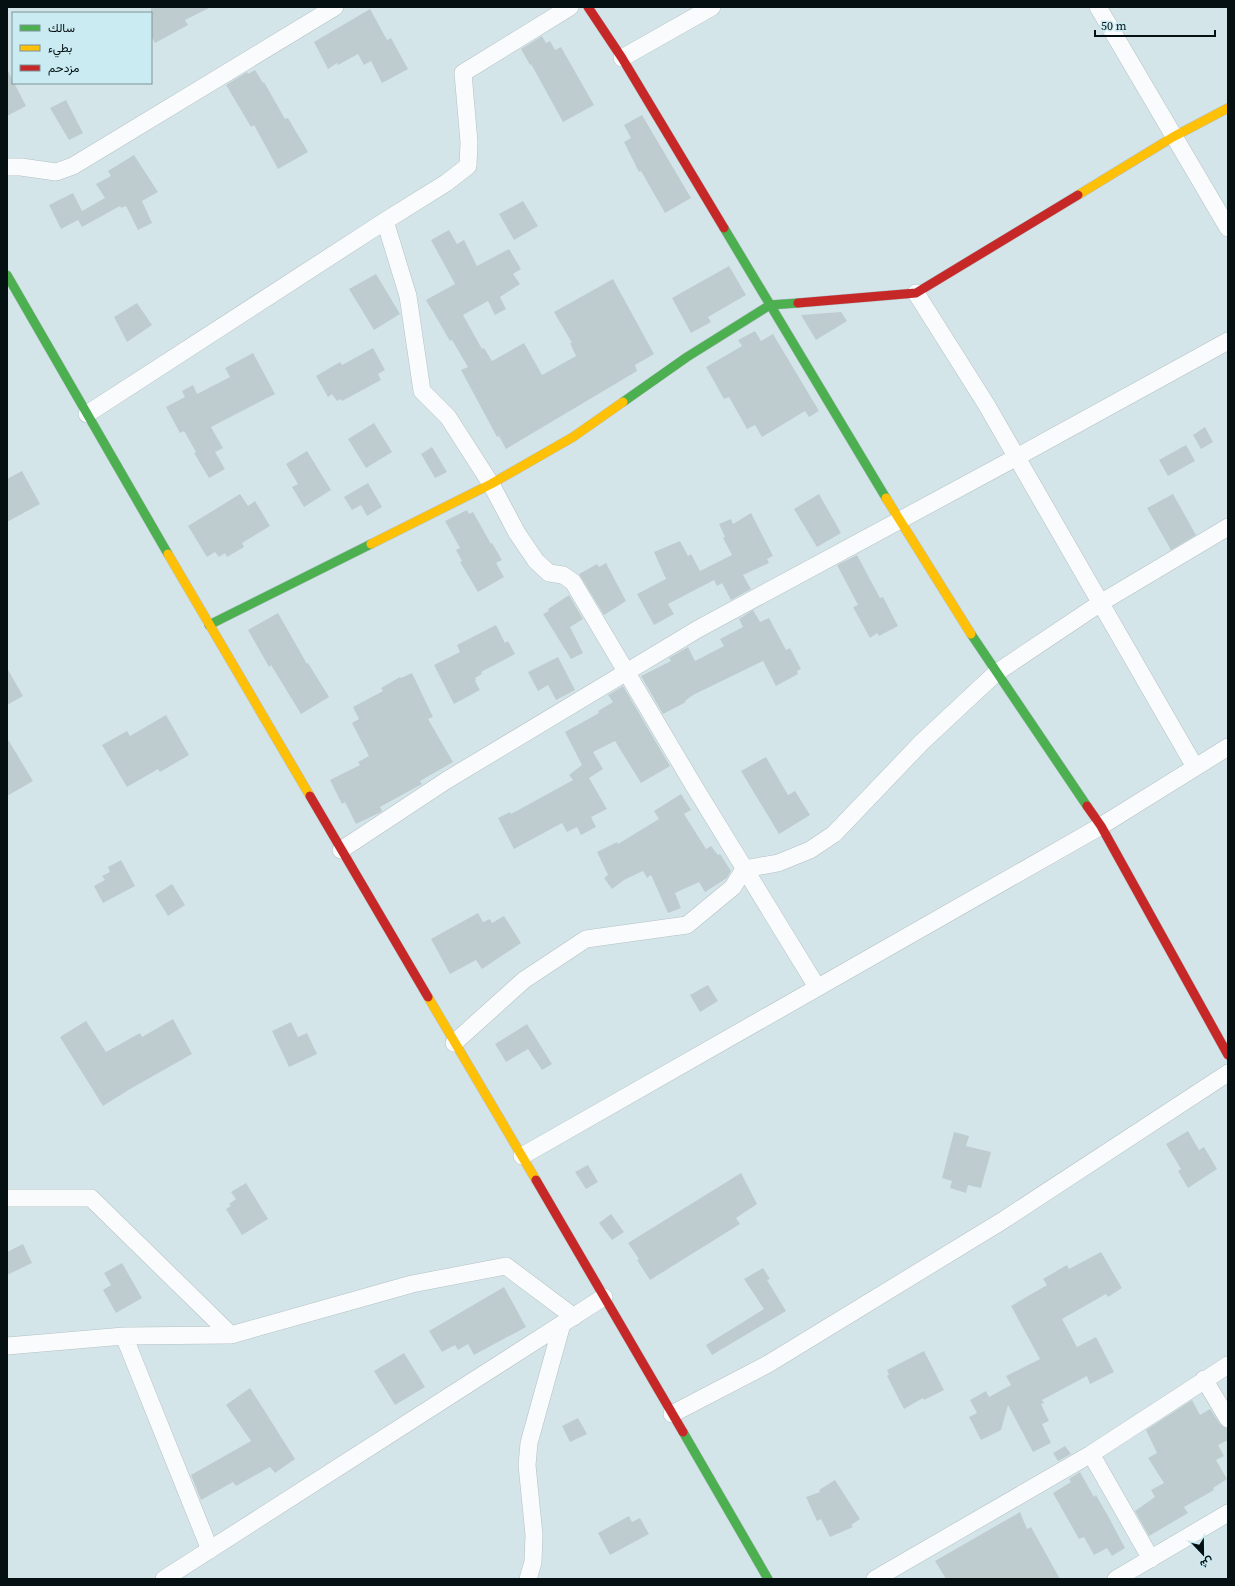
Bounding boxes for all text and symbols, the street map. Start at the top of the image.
legend [12,12,152,84]
scale bar [1095,12,1215,38]
text: 50 m [1101,18,1127,34]
text: سالك [48,20,75,36]
text: بطيء [48,40,72,58]
text: مزدحم [48,60,79,76]
north arrow [1183,1534,1223,1574]
text: ش [1198,1553,1215,1572]

